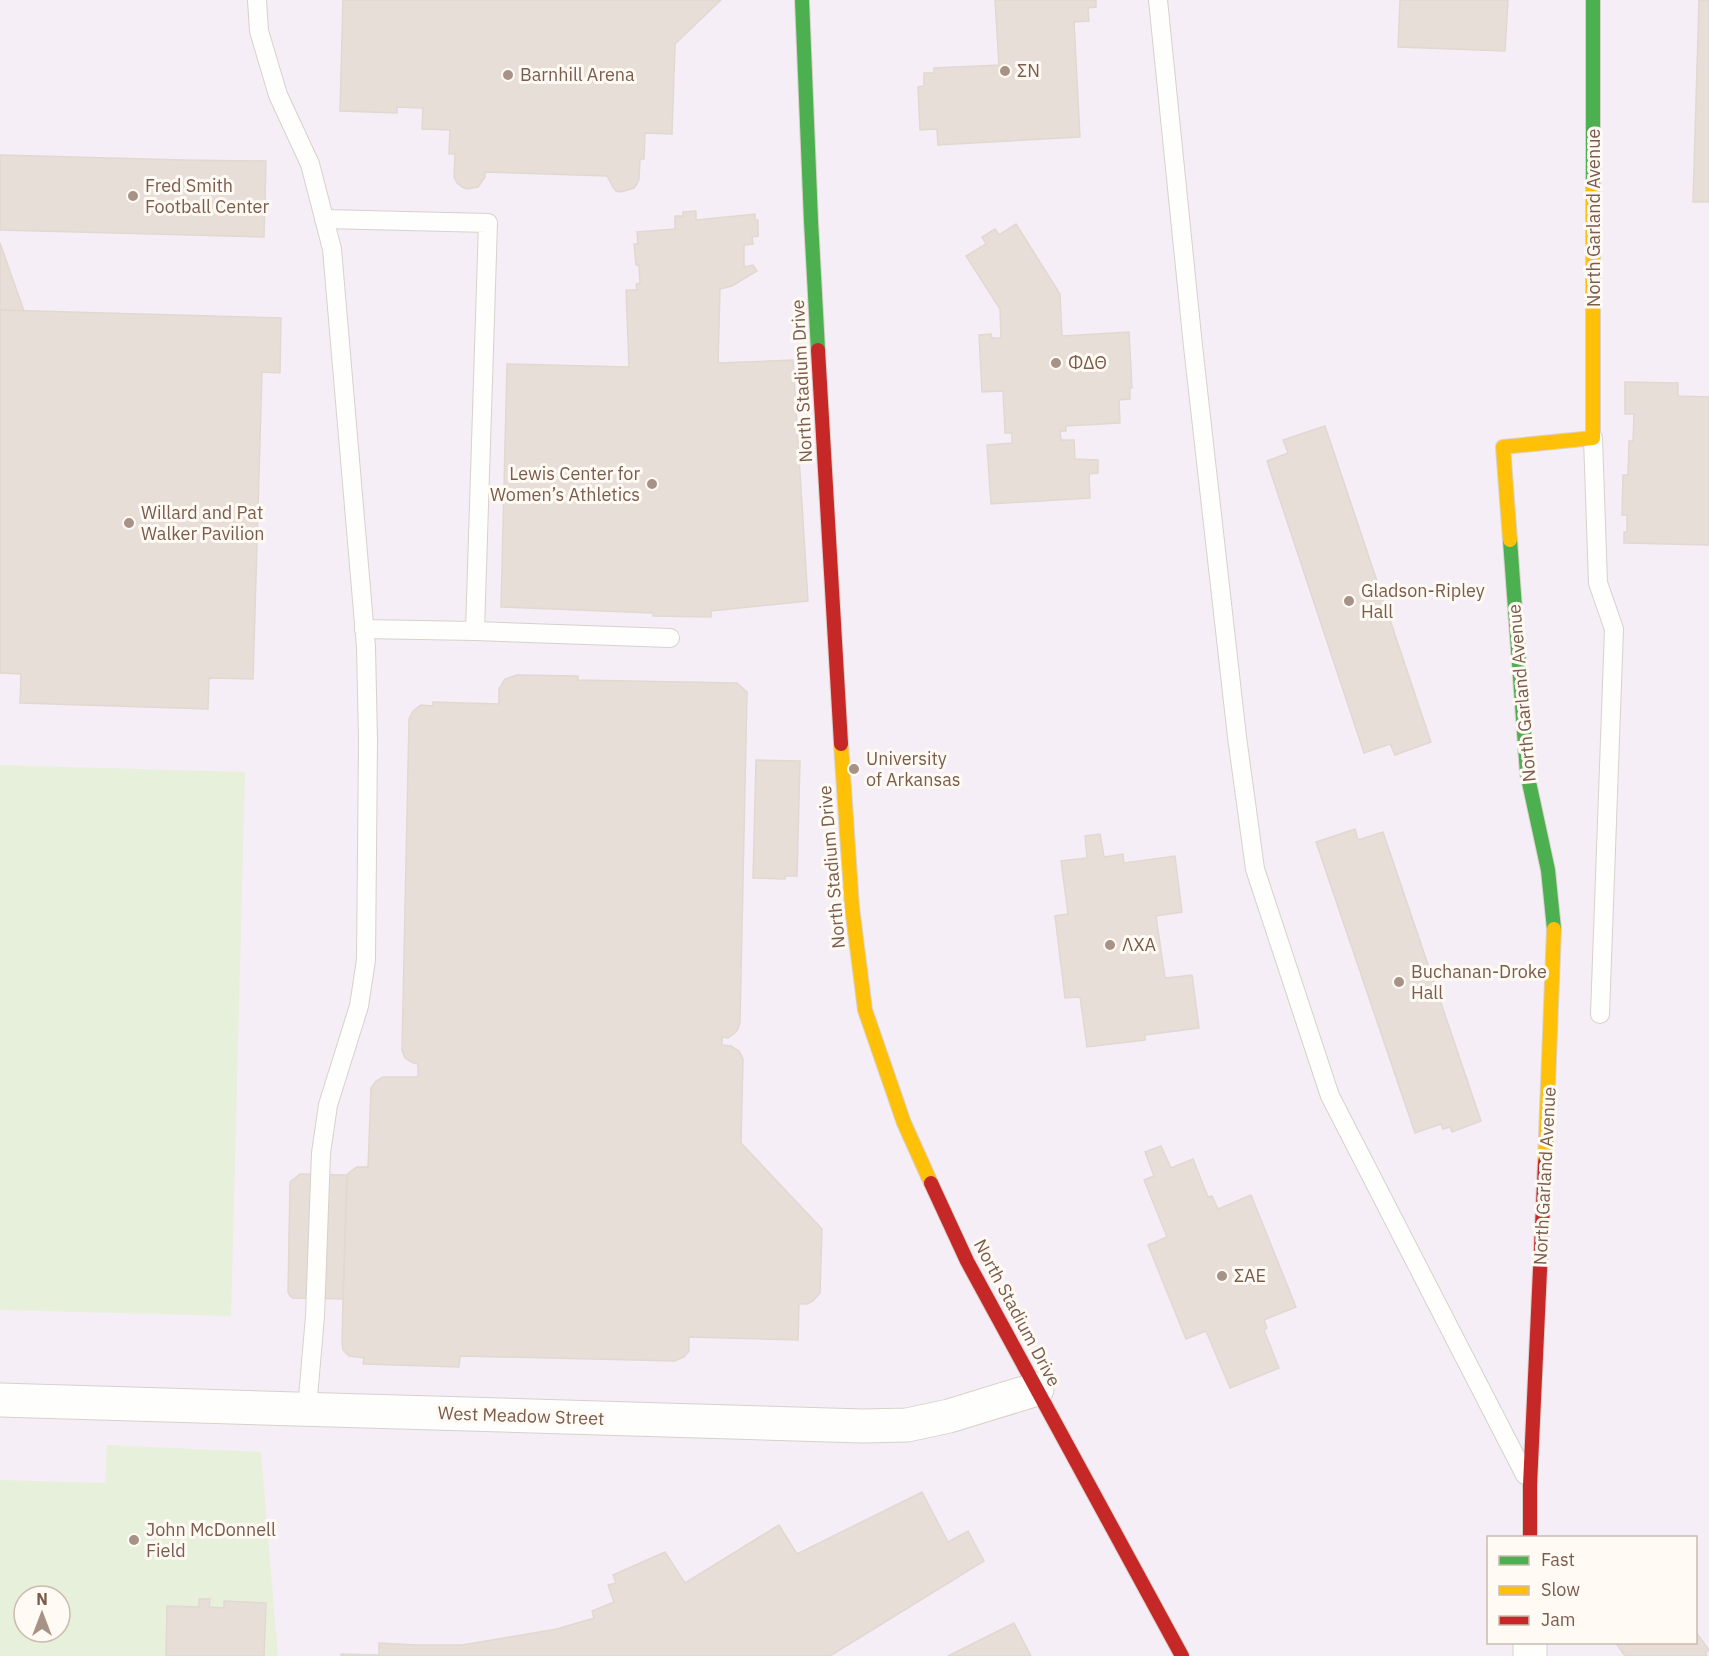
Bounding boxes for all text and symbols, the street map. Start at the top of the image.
place label: ΣΝ [1017,59,1040,82]
place label: Barnhill Arena [520,63,635,86]
marker: ΣΝ [998,64,1012,78]
marker: Barnhill Arena [501,68,515,82]
street label: North Garland Avenue [1582,129,1605,307]
place label: Fred Smith Football Center [145,174,270,218]
marker: Fred Smith Football Center [126,189,140,203]
street label: North Stadium Drive [786,299,817,463]
place label: ΦΔΘ [1068,351,1107,374]
marker: ΦΔΘ [1049,356,1063,370]
place label: Lewis Center for Women’s Athletics [490,462,640,506]
marker: Lewis Center for Women’s Athletics [645,477,659,491]
place label: Willard and Pat Walker Pavilion [141,501,265,545]
marker: Willard and Pat Walker Pavilion [122,516,136,530]
place label: Gladson-Ripley Hall [1361,579,1485,623]
marker: Gladson-Ripley Hall [1342,594,1356,608]
street label: North Garland Avenue [1502,603,1541,783]
place label: University of Arkansas [866,747,961,791]
marker: University of Arkansas [847,762,861,776]
street label: North Stadium Drive [813,784,850,950]
place label: ΛΧΑ [1122,933,1157,956]
marker: ΛΧΑ [1103,938,1117,952]
place label: Buchanan-Droke Hall [1411,960,1547,1004]
marker: Buchanan-Droke Hall [1392,975,1406,989]
street label: North Garland Avenue [1528,1086,1561,1266]
street label: North Stadium Drive [969,1235,1066,1390]
place label: ΣΑΕ [1234,1264,1266,1287]
marker: ΣΑΕ [1215,1269,1229,1283]
street label: West Meadow Street [437,1401,605,1430]
place label: John McDonnell Field [146,1518,276,1562]
marker: John McDonnell Field [127,1533,141,1547]
legend [1487,1536,1697,1644]
text: Fast [1541,1548,1575,1571]
text: Slow [1541,1578,1580,1601]
north arrow [12,1584,72,1644]
text: N [36,1589,48,1609]
text: Jam [1541,1608,1576,1631]

